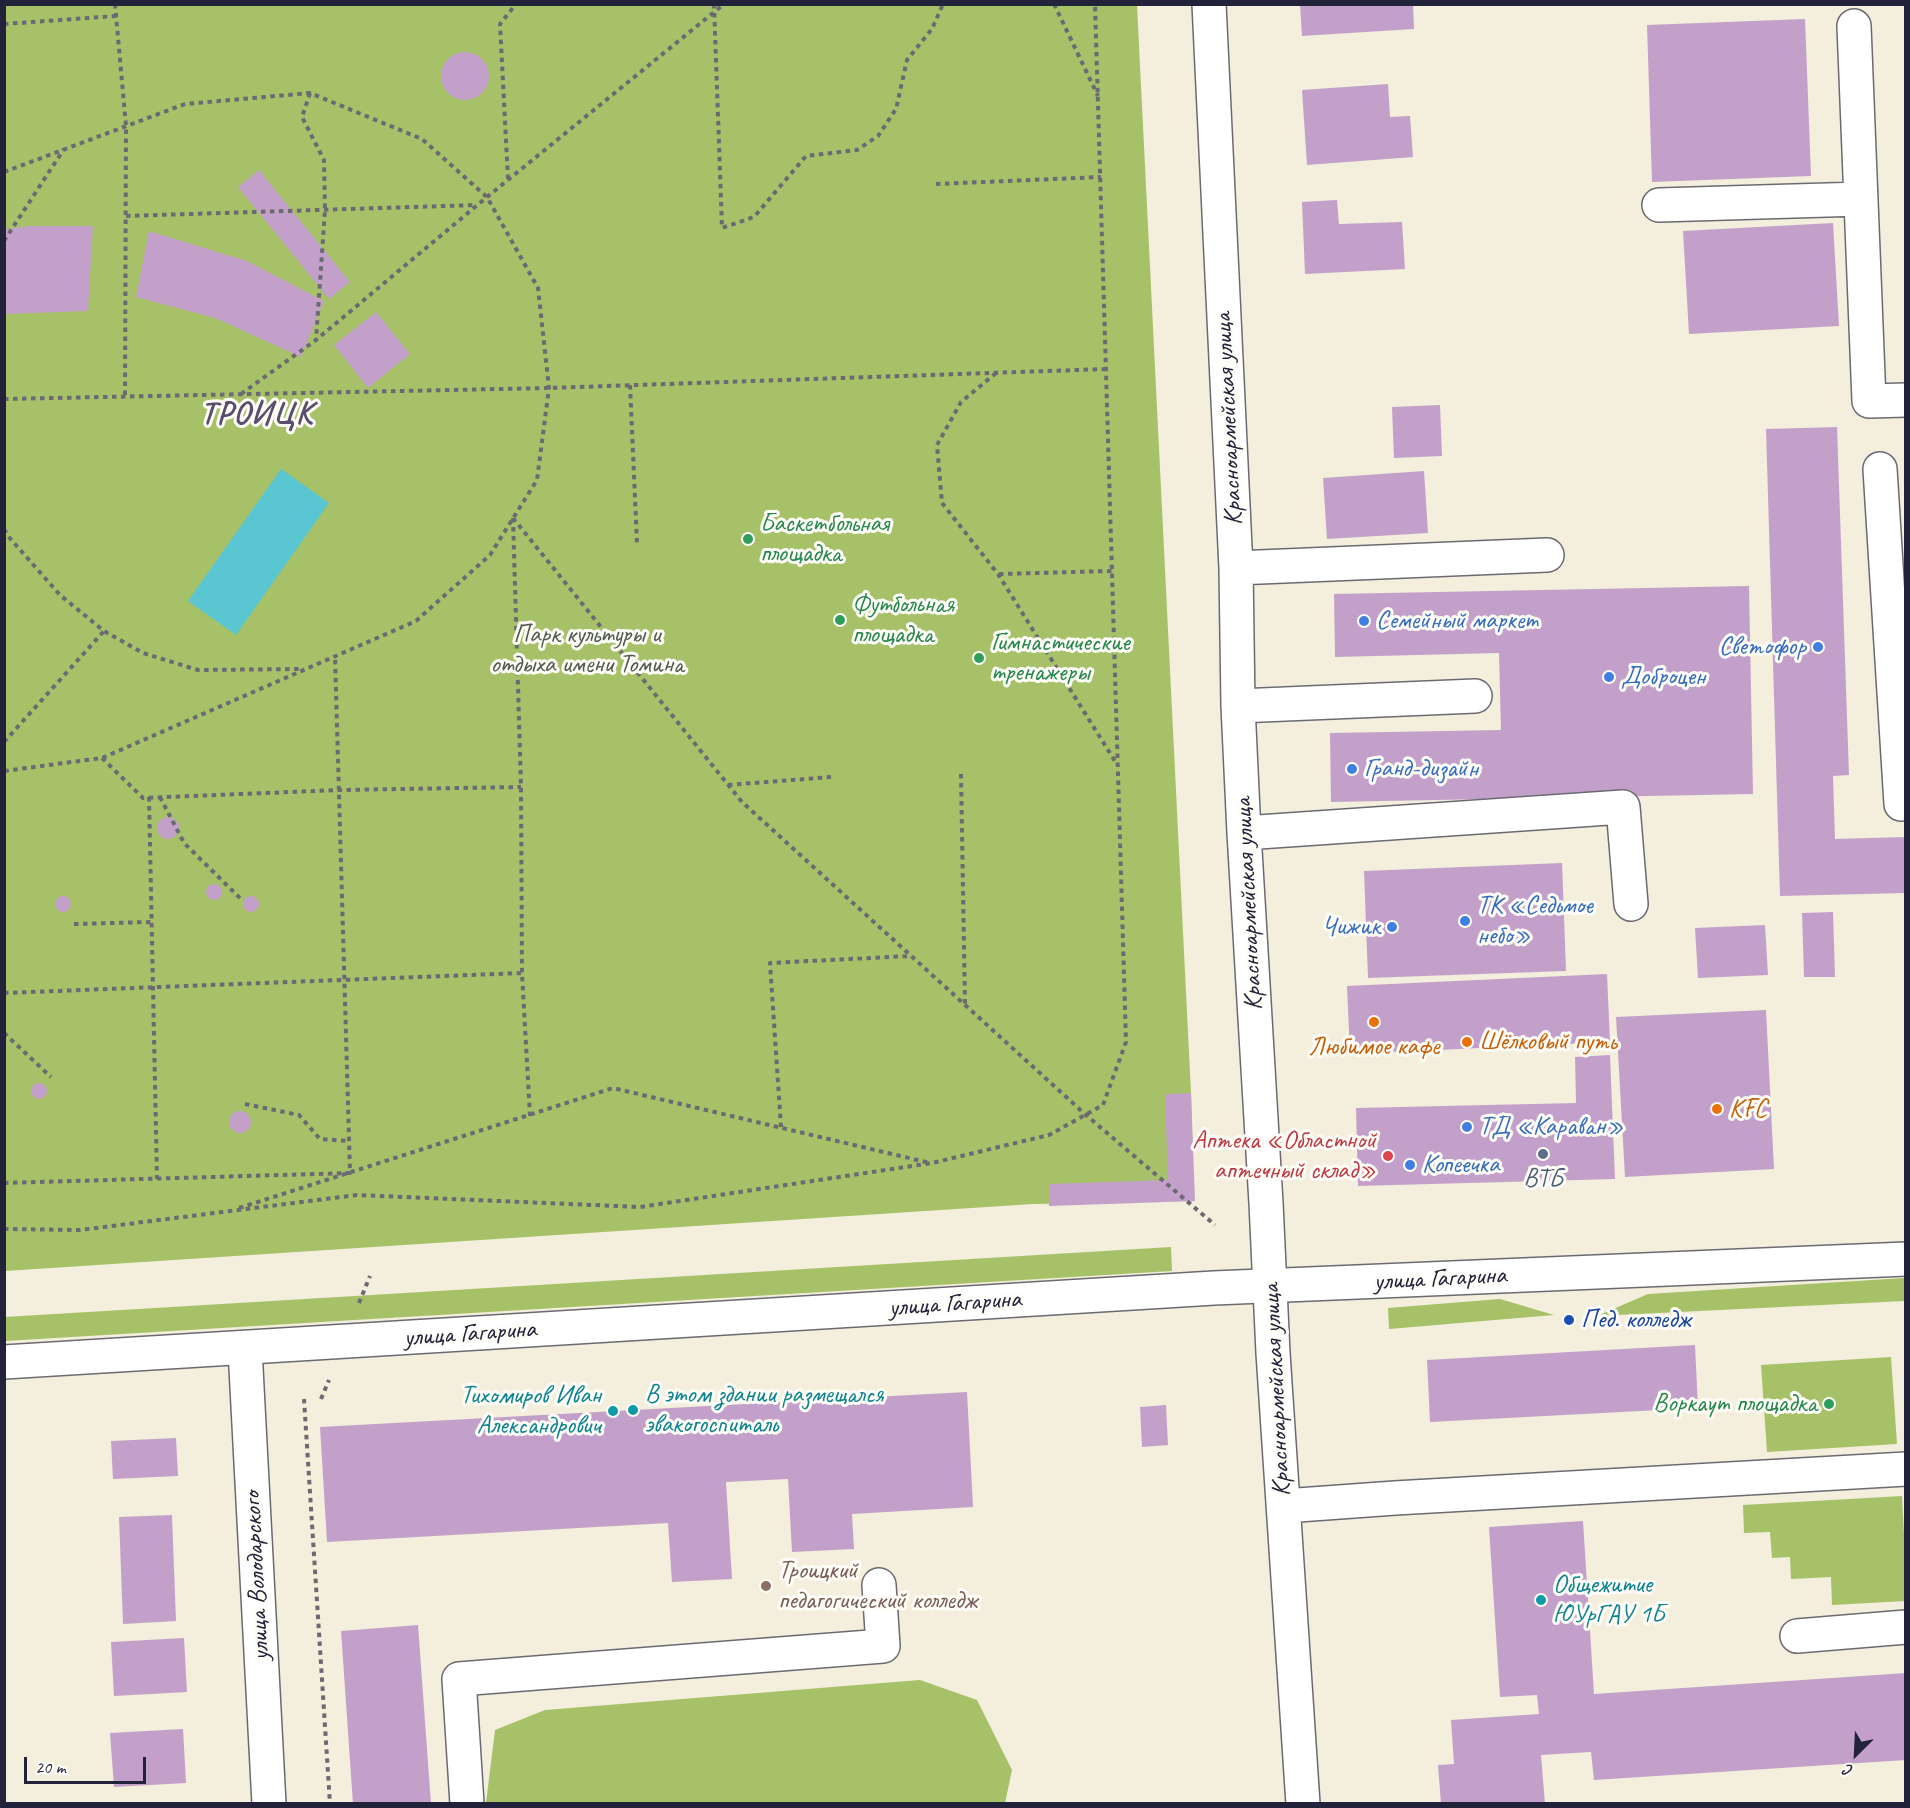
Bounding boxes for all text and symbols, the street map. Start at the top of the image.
street label: Красноармейская улица [1208,312,1250,526]
district label: ТРОИЦК [198,396,316,434]
place label: Баскетбольная площадка [760,508,889,570]
marker: Баскетбольная площадка [741,532,755,546]
place label: Футбольная площадка [852,589,954,650]
place label: Семейный маркет [1376,605,1537,637]
marker: Футбольная площадка [833,613,847,627]
marker: Семейный маркет [1357,614,1371,628]
park label: Парк культуры и отдыха имени Томина [491,619,683,680]
place label: Гимнастические тренажеры [991,627,1130,688]
place label: Светофор [1719,631,1806,663]
marker: Светофор [1811,640,1825,654]
marker: Гимнастические тренажеры [972,651,986,665]
place label: Доброцен [1621,661,1706,693]
marker: Доброцен [1602,670,1616,684]
place label: Гранд-дизайн [1364,753,1478,785]
marker: Гранд-дизайн [1345,762,1359,776]
street label: Красноармейская улица [1228,797,1270,1011]
place label: ТК «Седьмое небо» [1477,890,1593,952]
place label: Чижик [1322,911,1380,943]
marker: ТК «Седьмое небо» [1458,914,1472,928]
marker: Чижик [1385,920,1399,934]
marker: Любимое кафе [1367,1015,1381,1029]
place label: Шёлковый путь [1479,1026,1617,1058]
place label: Любимое кафе [1309,1031,1439,1063]
marker: Шёлковый путь [1460,1035,1474,1049]
place label: KFC [1729,1093,1767,1125]
marker: KFC [1710,1102,1724,1116]
place label: ТД «Караван» [1479,1111,1624,1143]
marker: ТД «Караван» [1460,1120,1474,1134]
place label: Аптека «Областной аптечный склад» [1192,1125,1376,1186]
marker: ВТБ [1536,1147,1550,1161]
marker: Аптека «Областной аптечный склад» [1381,1149,1395,1163]
place label: Копеечка [1422,1149,1499,1181]
marker: Копеечка [1403,1158,1417,1172]
place label: ВТБ [1524,1163,1562,1195]
street label: улица Гагарина [1373,1260,1507,1298]
street label: Красноармейская улица [1256,1283,1298,1497]
street label: улица Гагарина [888,1284,1022,1324]
place label: Пед. колледж [1581,1304,1691,1336]
marker: Пед. колледж [1562,1313,1576,1327]
street label: улица Гагарина [403,1314,537,1354]
place label: В этом здании размещался эвакогоспиталь [645,1379,884,1440]
place label: Тихомиров Иван Александрович [460,1380,601,1442]
place label: Воркаут площадка [1653,1388,1817,1420]
marker: Воркаут площадка [1822,1397,1836,1411]
marker: В этом здании размещался эвакогоспиталь [626,1403,640,1417]
marker: Тихомиров Иван Александрович [606,1404,620,1418]
street label: улица Володарского [237,1491,277,1661]
place label: Троицкий педагогический колледж [778,1555,977,1616]
place label: Общежитие ЮУрГАУ 1Б [1553,1569,1664,1630]
marker: Троицкий педагогический колледж [759,1579,773,1593]
marker: Общежитие ЮУрГАУ 1Б [1534,1593,1548,1607]
north arrow [1826,1724,1886,1784]
scale bar [27,1745,148,1783]
text: 20 m [35,1756,66,1778]
text: С [1841,1760,1856,1781]

